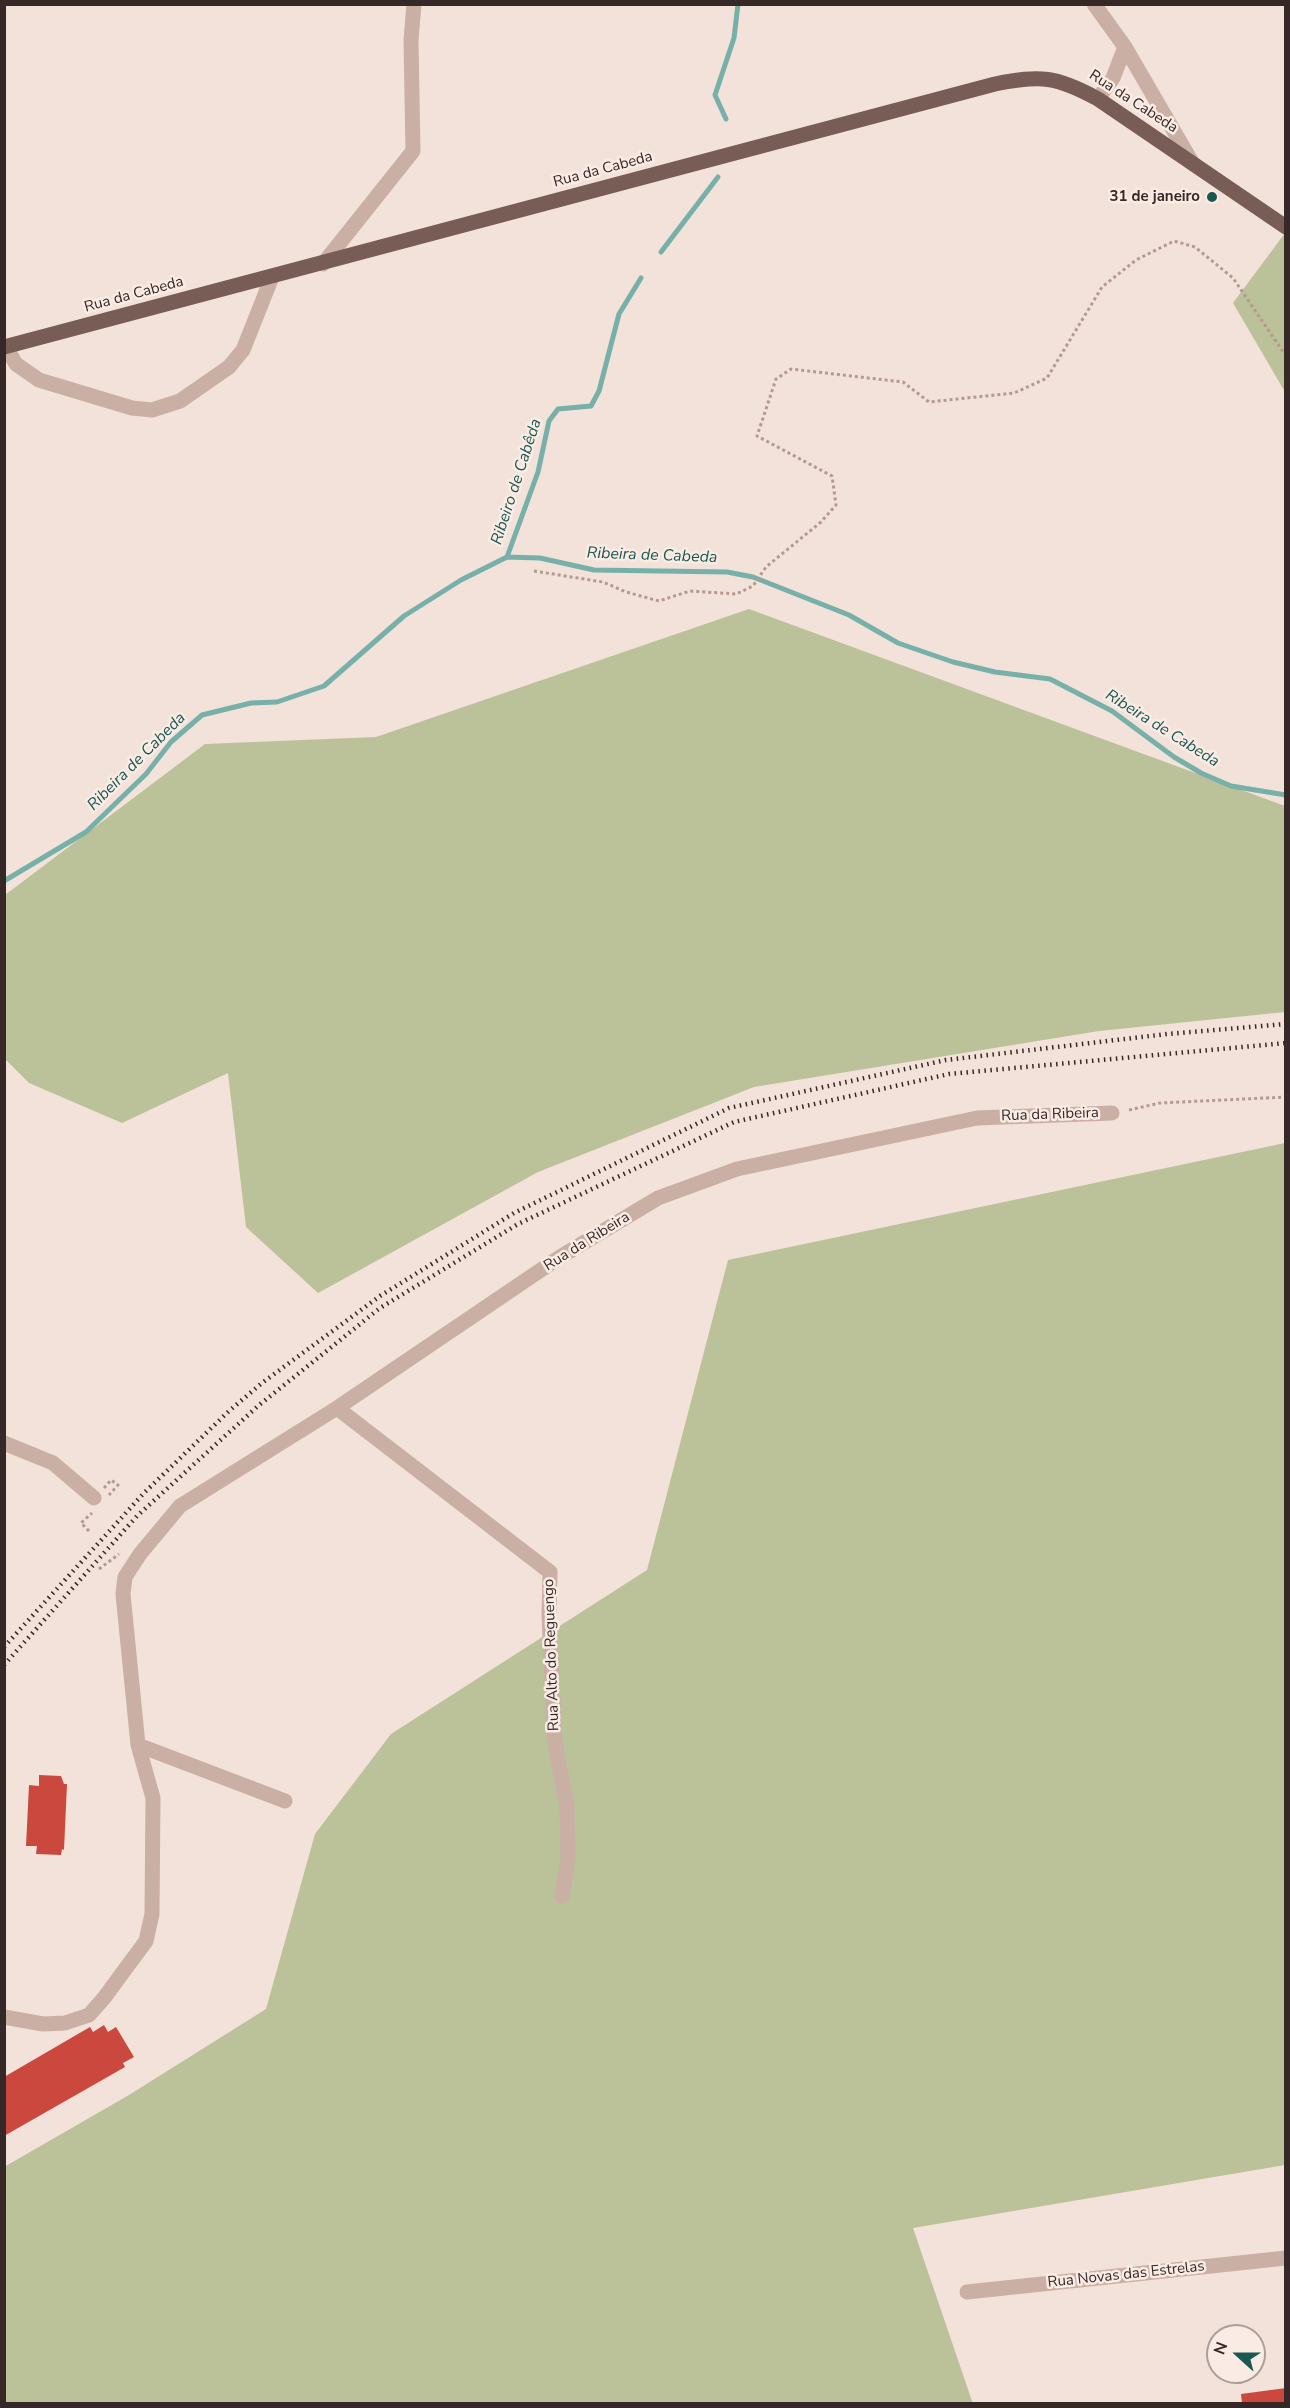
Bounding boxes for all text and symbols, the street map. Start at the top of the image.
street label: Rua da Cabeda [1085,67,1181,137]
street label: Rua da Cabeda [551,148,655,192]
place label: 31 de janeiro [1110,188,1200,206]
marker: 31 de janeiro [1205,190,1219,204]
street label: Rua da Cabeda [82,273,186,317]
water label: Ribeiro de Cabêda [488,417,546,547]
water label: Ribeira de Cabeda [586,544,718,568]
water label: Ribeira de Cabeda [1101,686,1223,772]
water label: Ribeira de Cabeda [84,709,190,815]
street label: Rua da Ribeira [1001,1104,1099,1126]
street label: Rua da Ribeira [541,1208,633,1276]
street label: Rua Alto do Reguengo [540,1578,564,1732]
street label: Rua Novas das Estrelas [1047,2258,1205,2292]
north arrow [1206,2324,1266,2384]
text: N [1209,2339,1233,2358]

